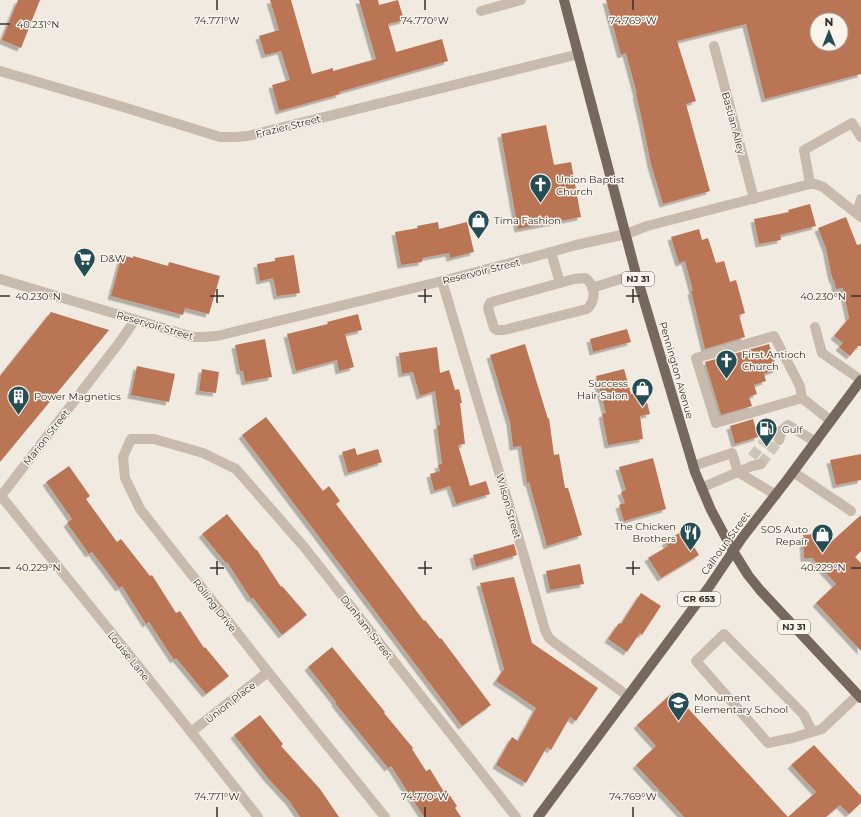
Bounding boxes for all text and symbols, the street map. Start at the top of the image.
north arrow [809,12,849,52]
text: 74.771°W [194,14,240,27]
text: 74.770°W [401,14,449,27]
text: 74.769°W [609,14,657,27]
text: N [825,15,833,29]
text: 40.231°N [17,18,59,31]
street label: Bastian Alley [719,90,748,156]
street label: Frazier Street [254,112,322,141]
church icon: Union Baptist Church [527,172,553,205]
place label: Union Baptist Church [556,173,625,198]
shop icon: Tima Fashion [466,207,492,240]
place label: Tima Fashion [494,214,561,227]
supermarket icon: D&W [71,245,97,278]
place label: D&W [100,252,126,265]
street label: Reservoir Street [441,256,521,287]
road number: NJ 31 [622,272,654,286]
text: 40.230°N [15,290,61,303]
text: 40.230°N [800,290,846,303]
street label: Reservoir Street [115,308,195,343]
street label: Pennington Avenue [656,320,697,420]
church icon: First Antioch Church [714,347,740,380]
place label: First Antioch Church [742,348,806,373]
shop icon: Success Hair Salon [630,376,656,409]
place label: Success Hair Salon [577,377,628,402]
building icon: Power Magnetics [6,383,32,416]
place label: Power Magnetics [34,390,121,403]
street label: Marion Street [20,407,72,468]
fuel station icon: Gulf [753,416,779,449]
place label: Gulf [782,423,803,436]
street label: Wilson Street [493,472,524,540]
street label: Calhoun Street [698,509,753,577]
restaurant icon: The Chicken Brothers [678,519,704,552]
place label: The Chicken Brothers [614,520,676,545]
shop icon: SOS Auto Repair [810,522,836,555]
place label: SOS Auto Repair [761,523,808,548]
text: 40.229°N [15,561,61,574]
text: 40.229°N [800,561,846,574]
street label: Rolling Drive [190,576,239,635]
road number: CR 653 [678,592,720,606]
street label: Dunham Street [338,593,396,662]
road number: NJ 31 [778,620,810,634]
street label: Louise Lane [105,629,152,684]
street label: Union Place [203,679,258,726]
school or university icon: Monument Elementary School [666,690,692,723]
place label: Monument Elementary School [694,691,788,716]
text: 74.771°W [194,790,240,803]
text: 74.770°W [401,790,449,803]
text: 74.769°W [609,790,657,803]

